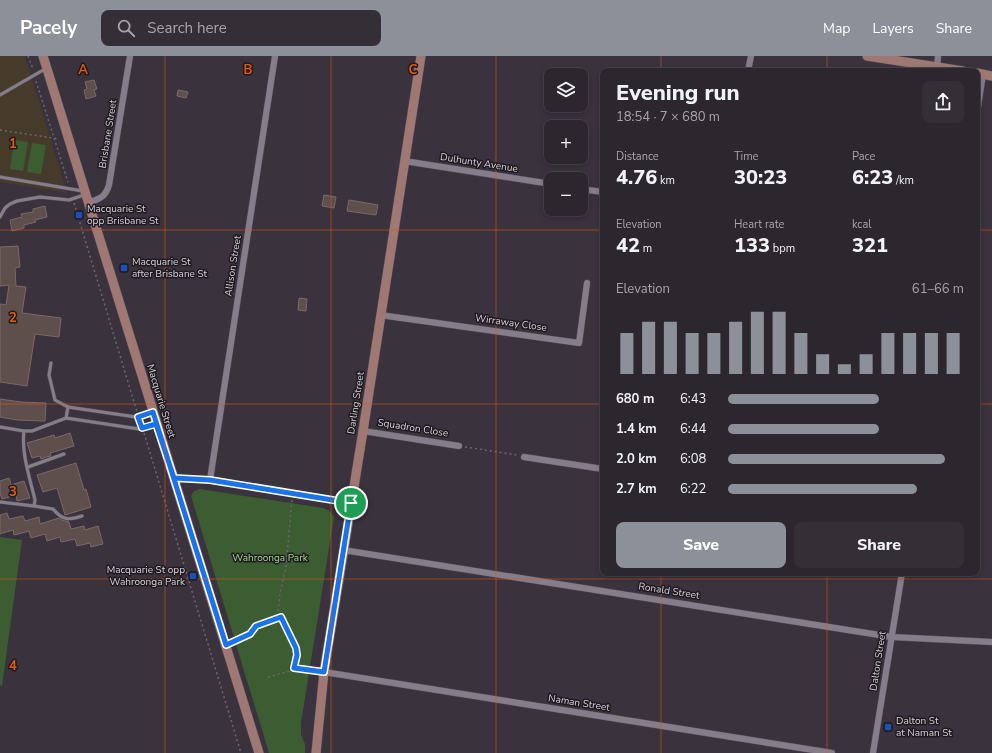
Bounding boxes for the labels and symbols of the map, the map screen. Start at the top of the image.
text: A [78,61,88,79]
text: B [244,61,253,79]
text: C [409,61,418,79]
street label: Brisbane Street [96,98,120,169]
text: 1 [9,135,17,153]
street label: Dulhunty Avenue [439,150,519,176]
place label: Macquarie St opp Brisbane St [87,202,159,228]
marker: Macquarie St opp Brisbane St [74,210,84,220]
street label: Allison Street [221,234,245,297]
place label: Macquarie St after Brisbane St [132,255,208,281]
marker: Macquarie St after Brisbane St [119,263,129,273]
text: 2 [9,309,17,327]
street label: Wirraway Close [474,311,548,335]
street label: Macquarie Street [143,363,179,440]
street label: Darling Street [344,370,368,435]
street label: Squadron Close [377,416,449,440]
text: 3 [9,483,17,501]
pin [334,486,368,520]
park label: Wahroonga Park [232,551,309,565]
place label: Macquarie St opp Wahroonga Park [107,563,186,589]
marker: Macquarie St opp Wahroonga Park [188,571,198,581]
street label: Ronald Street [637,579,701,603]
street label: Dalton Street [866,630,890,692]
text: 4 [9,657,17,675]
street label: Naman Street [547,691,611,715]
place label: Dalton St at Naman St [896,714,952,740]
marker: Dalton St at Naman St [883,722,893,732]

